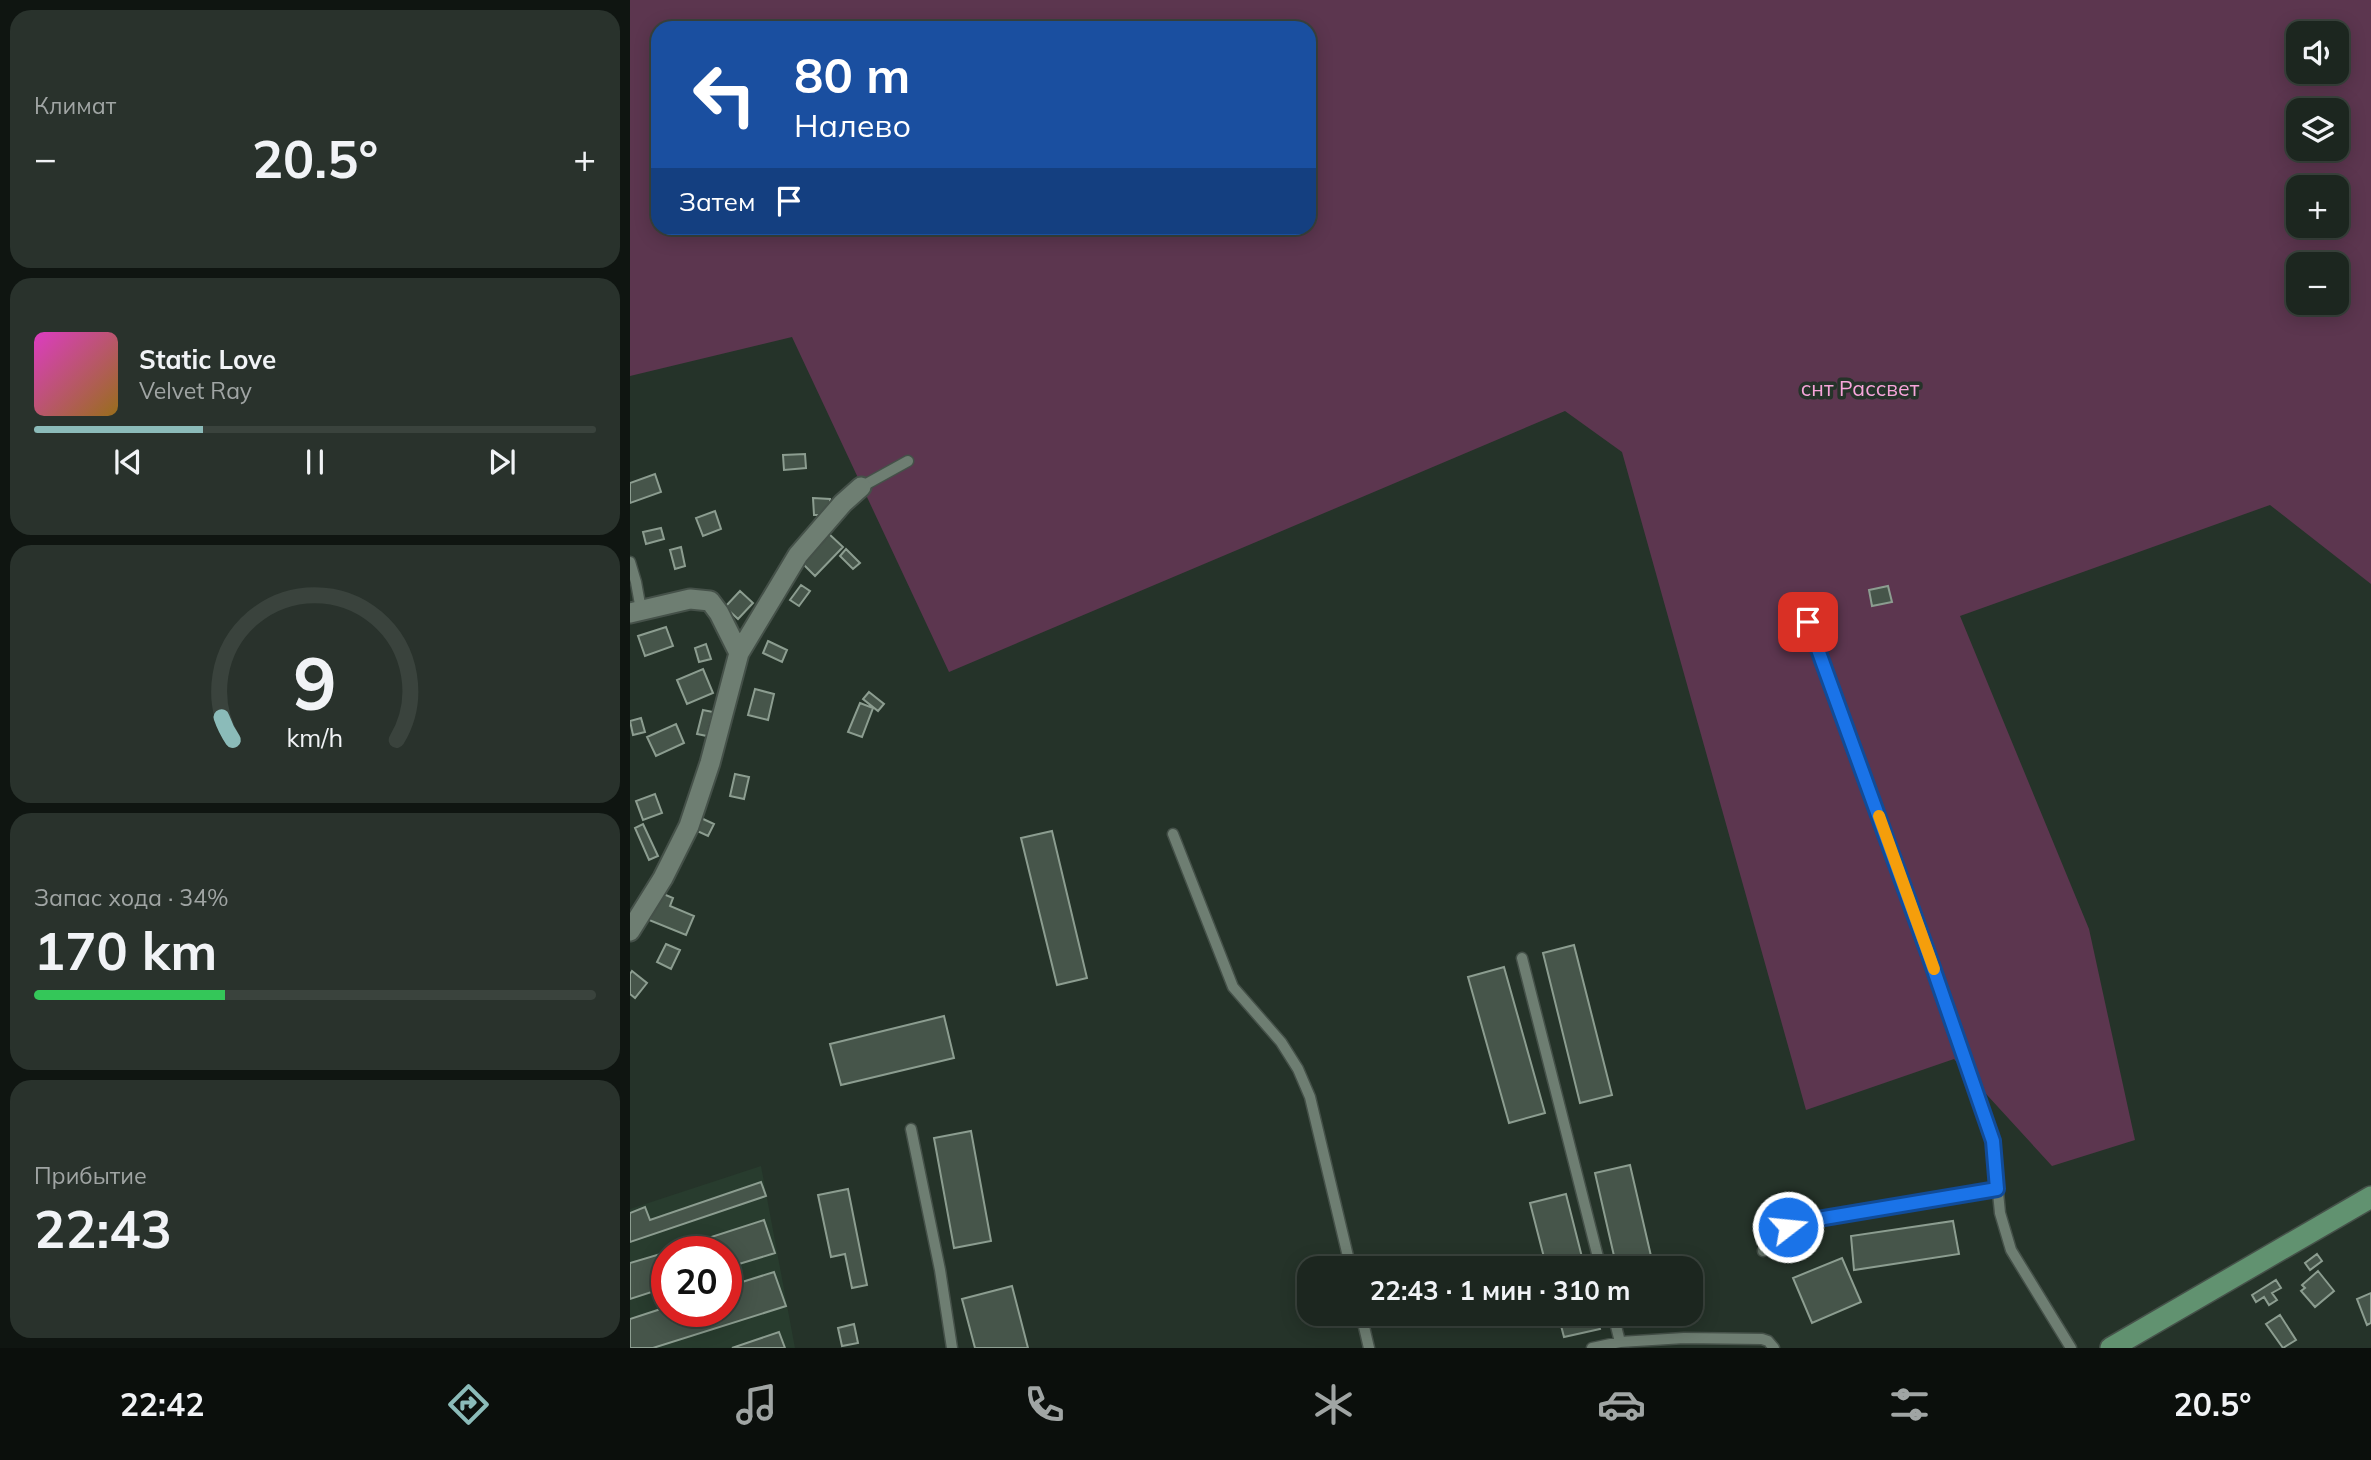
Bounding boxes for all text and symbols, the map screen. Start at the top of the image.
map controls [2286,21,2349,315]
button: sound [2286,21,2349,84]
text: 80 m [794,44,910,105]
icon: left [679,49,770,140]
text: Климат [34,91,116,120]
button: layers [2286,98,2349,161]
text: Налево [794,105,911,145]
text: 20.5° [252,126,378,191]
text: − [34,134,57,182]
text: + [573,134,596,182]
button: + [2286,175,2349,238]
icon: arrive [770,182,808,220]
text: Затем [679,185,756,218]
button: − [2286,252,2349,315]
text: Static Love [139,343,276,376]
park label: снт Рассвет [1801,375,1920,401]
text: Velvet Ray [139,376,252,405]
icon: previous [109,443,147,481]
icon: pause [296,443,334,481]
icon: next [483,443,521,481]
pin [1778,592,1838,652]
icon: arrive [1789,603,1827,641]
text: 9 [293,637,337,728]
text: km/h [287,722,343,753]
text: Запас хода · 34% [34,883,229,912]
text: 170 km [34,918,217,983]
text: Прибытие [34,1161,147,1190]
position arrow [1751,1190,1825,1264]
text: 22:43 [34,1196,172,1261]
speed limit sign: 20 [651,1236,742,1327]
text: 22:43 · 1 мин · 310 m [1370,1274,1630,1307]
icon: directions [444,1380,493,1429]
icon: music [732,1380,781,1429]
icon: phone [1020,1380,1069,1429]
icon: climate [1309,1380,1358,1429]
icon: car [1597,1380,1646,1429]
icon: filters [1885,1380,1934,1429]
text: 22:42 [120,1384,204,1424]
text: 20.5° [2174,1384,2251,1424]

